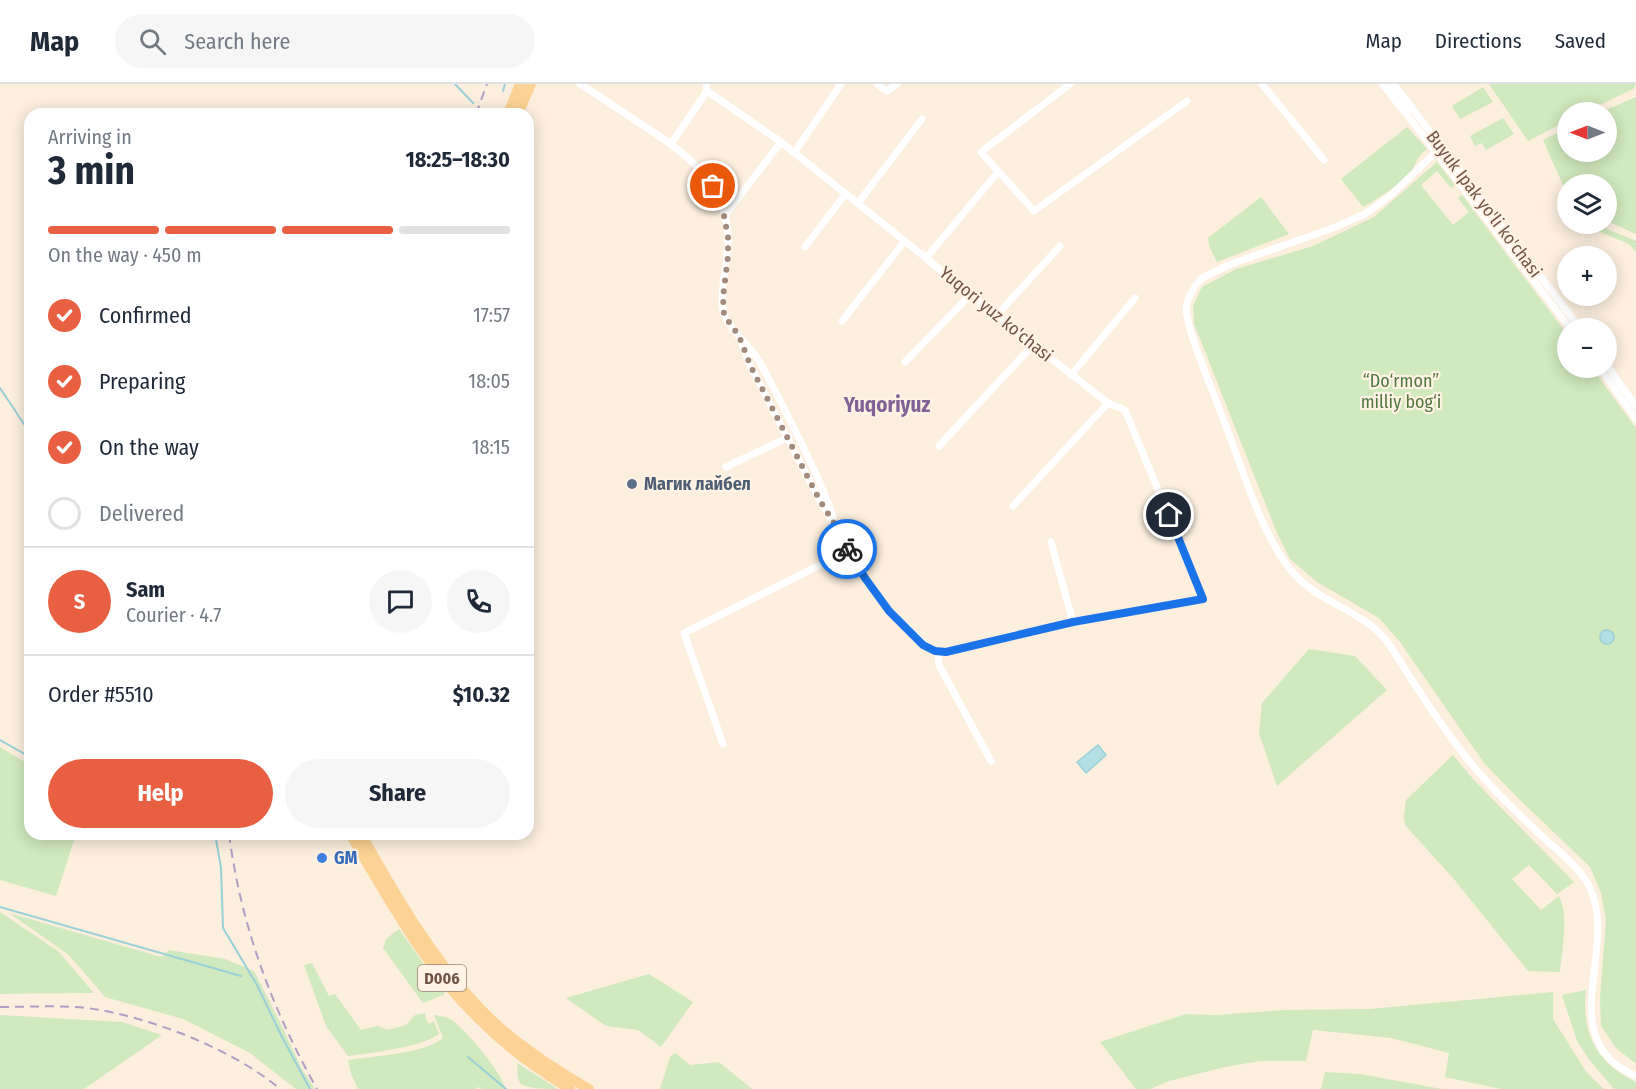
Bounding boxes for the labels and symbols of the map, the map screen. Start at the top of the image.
north arrow [1557,102,1617,162]
street label: Buyuk Ipak yo'li ko'chasi [1422,126,1546,282]
pin [687,160,738,211]
street label: Yuqori yuz ko'chasi [935,262,1057,366]
park label: “Do‘rmon” milliy bog‘i [1361,370,1441,413]
district label: Yuqoriyuz [843,392,931,418]
place label: Магик лайбел [644,473,751,495]
marker: Магик лайбел [625,477,639,491]
pin [1143,489,1194,540]
courier [817,519,877,579]
place label: GM [334,847,358,869]
marker: GM [315,851,329,865]
road number: D006 [418,965,466,991]

